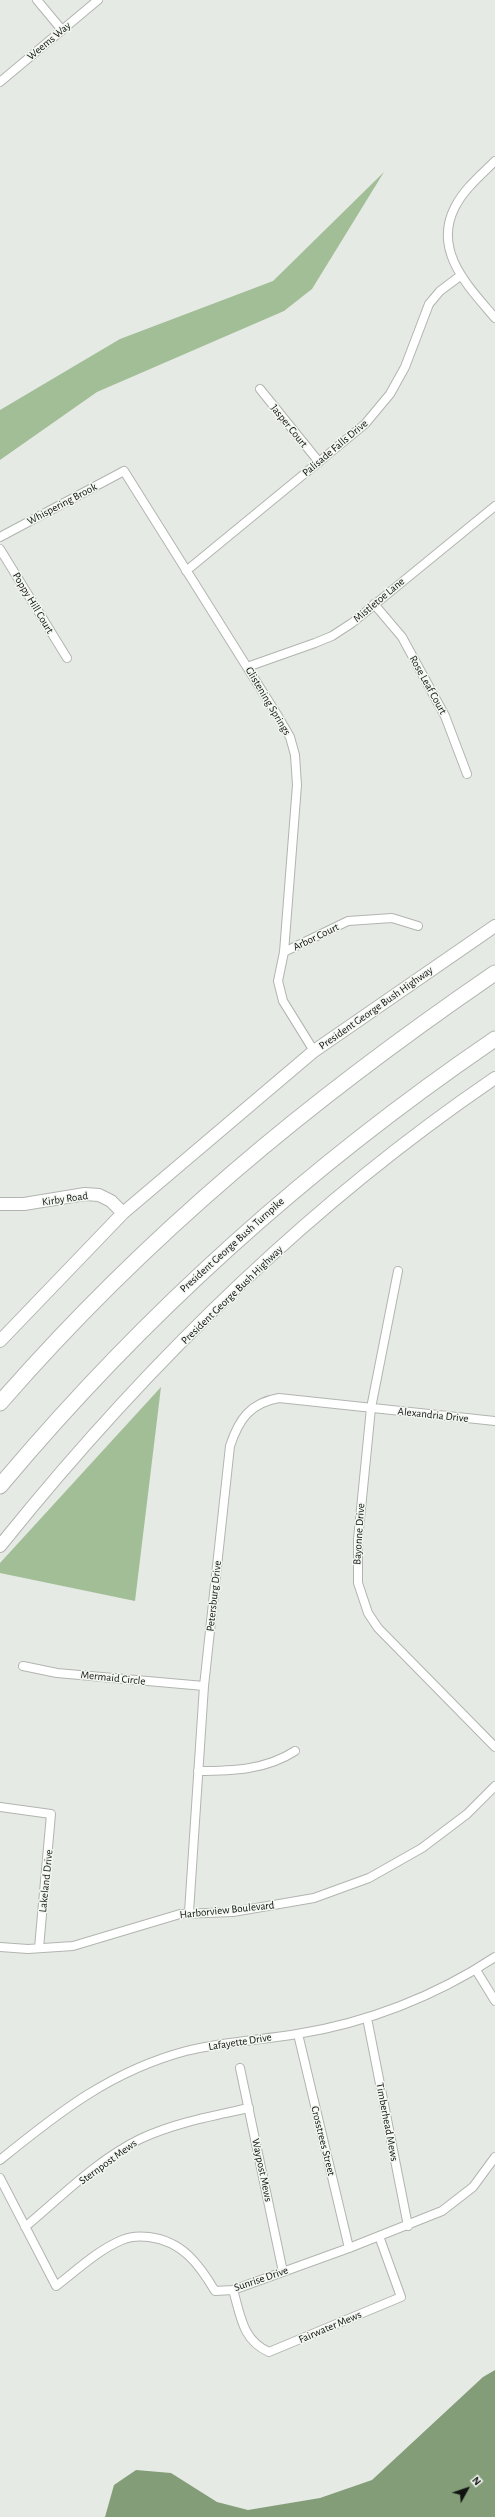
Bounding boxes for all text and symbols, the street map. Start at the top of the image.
street label: Weems Way [24,19,74,63]
street label: Jasper Court [268,402,310,450]
street label: Palisade Falls Drive [300,417,370,479]
street label: Whispering Brook [25,480,99,528]
street label: Poppy Hill Court [10,570,56,636]
street label: Mistletoe Lane [351,575,407,625]
street label: Rose Leaf Court [406,653,450,717]
street label: Glistening Springs [242,664,294,738]
street label: Arbor Court [291,920,341,954]
street label: President George Bush Highway [316,964,436,1052]
street label: Kirby Road [41,1189,89,1209]
street label: President George Bush Turnpike [177,1195,287,1295]
street label: President George Bush Highway [178,1243,286,1347]
street label: Alexandria Drive [397,1405,469,1425]
street label: Bayonne Drive [350,1503,368,1565]
street label: Petersburg Drive [204,1560,224,1632]
street label: Mermaid Circle [80,1668,146,1688]
street label: Lakeland Drive [36,1849,56,1913]
street label: Harborview Boulevard [179,1898,275,1922]
street label: Lafayette Drive [207,2030,273,2054]
street label: Timberhead Mews [373,2082,401,2162]
street label: Crosstrees Street [308,2105,338,2177]
street label: Sternpost Mews [77,2137,139,2187]
street label: Waypost Mews [249,2137,275,2203]
street label: Sunrise Drive [232,2264,290,2294]
street label: Fairwater Mews [297,2308,363,2346]
north arrow [447,2469,487,2509]
text: N [470,2474,483,2487]

